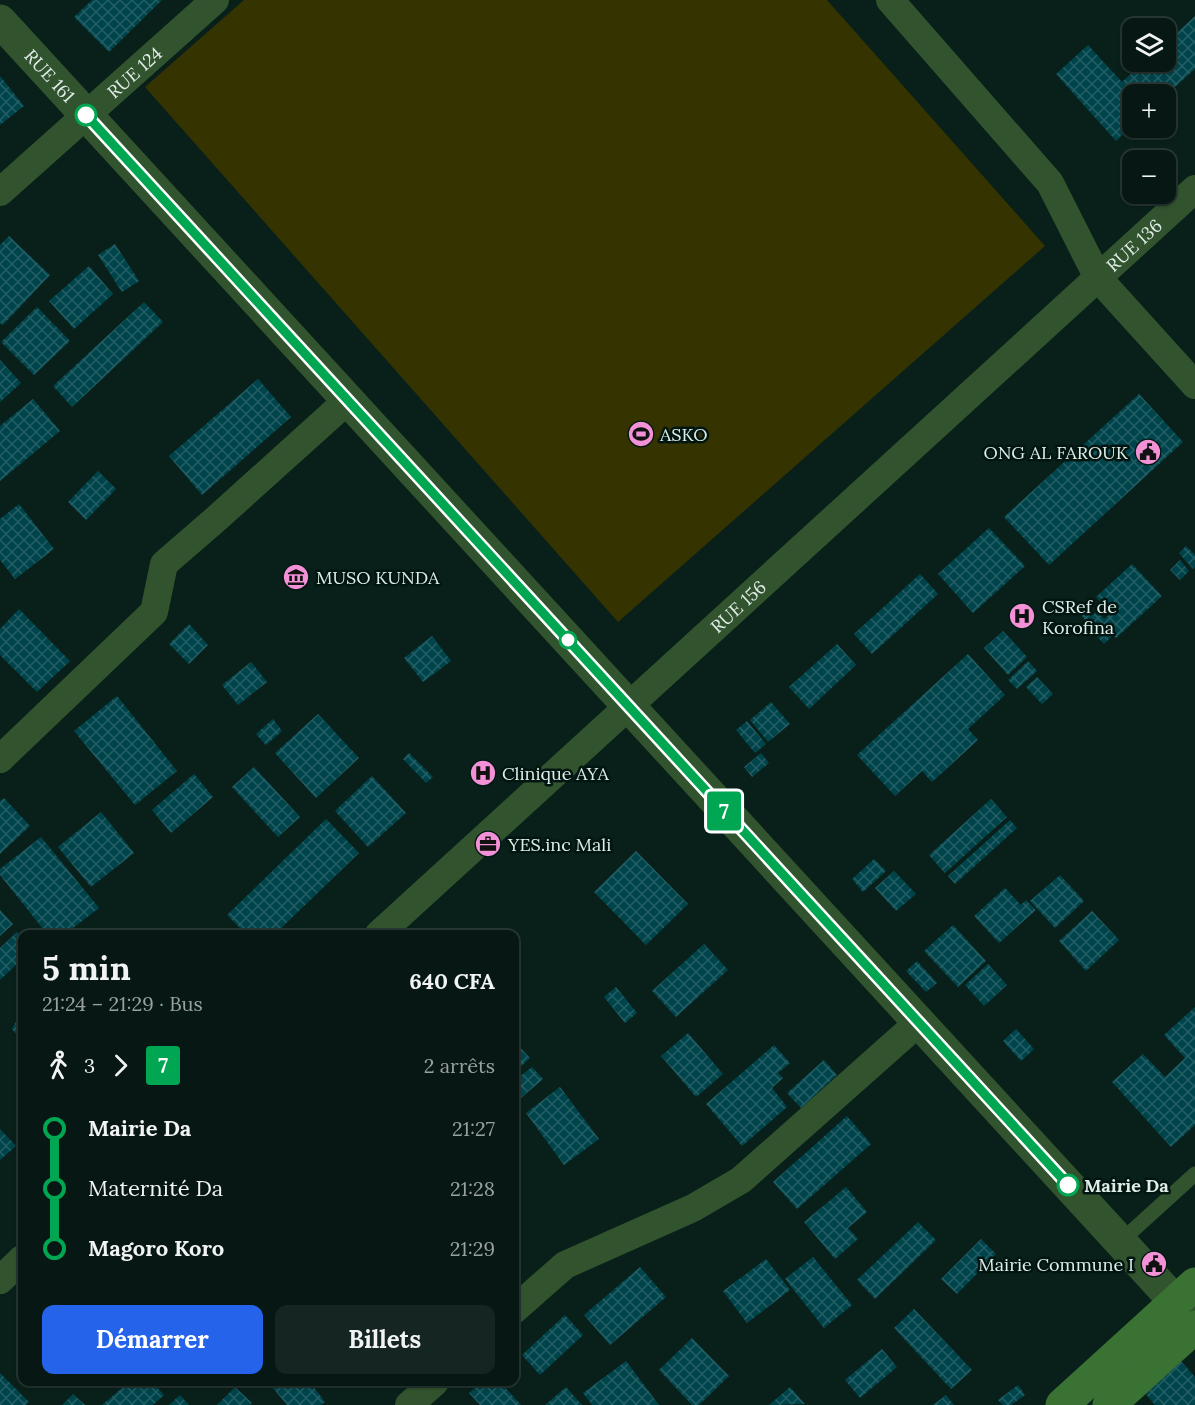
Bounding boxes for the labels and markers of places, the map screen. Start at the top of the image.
unlabelled marker [75,104,97,126]
sports icon: ASKO [626,419,656,449]
place label: ASKO [659,423,708,446]
public building icon: ONG AL FAROUK [1133,437,1163,467]
place label: ONG AL FAROUK [984,441,1129,464]
museum icon: MUSO KUNDA [281,562,311,592]
place label: MUSO KUNDA [316,566,440,589]
place label: CSRef de Korofina [1042,595,1117,639]
hospital icon: CSRef de Korofina [1007,601,1037,631]
unlabelled marker [559,631,577,649]
hospital icon: Clinique AYA [468,758,498,788]
place label: Clinique AYA [502,762,610,785]
office icon: YES.inc Mali [473,829,503,859]
place label: YES.inc Mali [507,833,611,856]
marker: Mairie Da [1057,1174,1079,1196]
place label: Mairie Da [1084,1174,1169,1197]
public building icon: Mairie Commune I [1139,1249,1169,1279]
place label: Mairie Commune I [978,1253,1134,1276]

